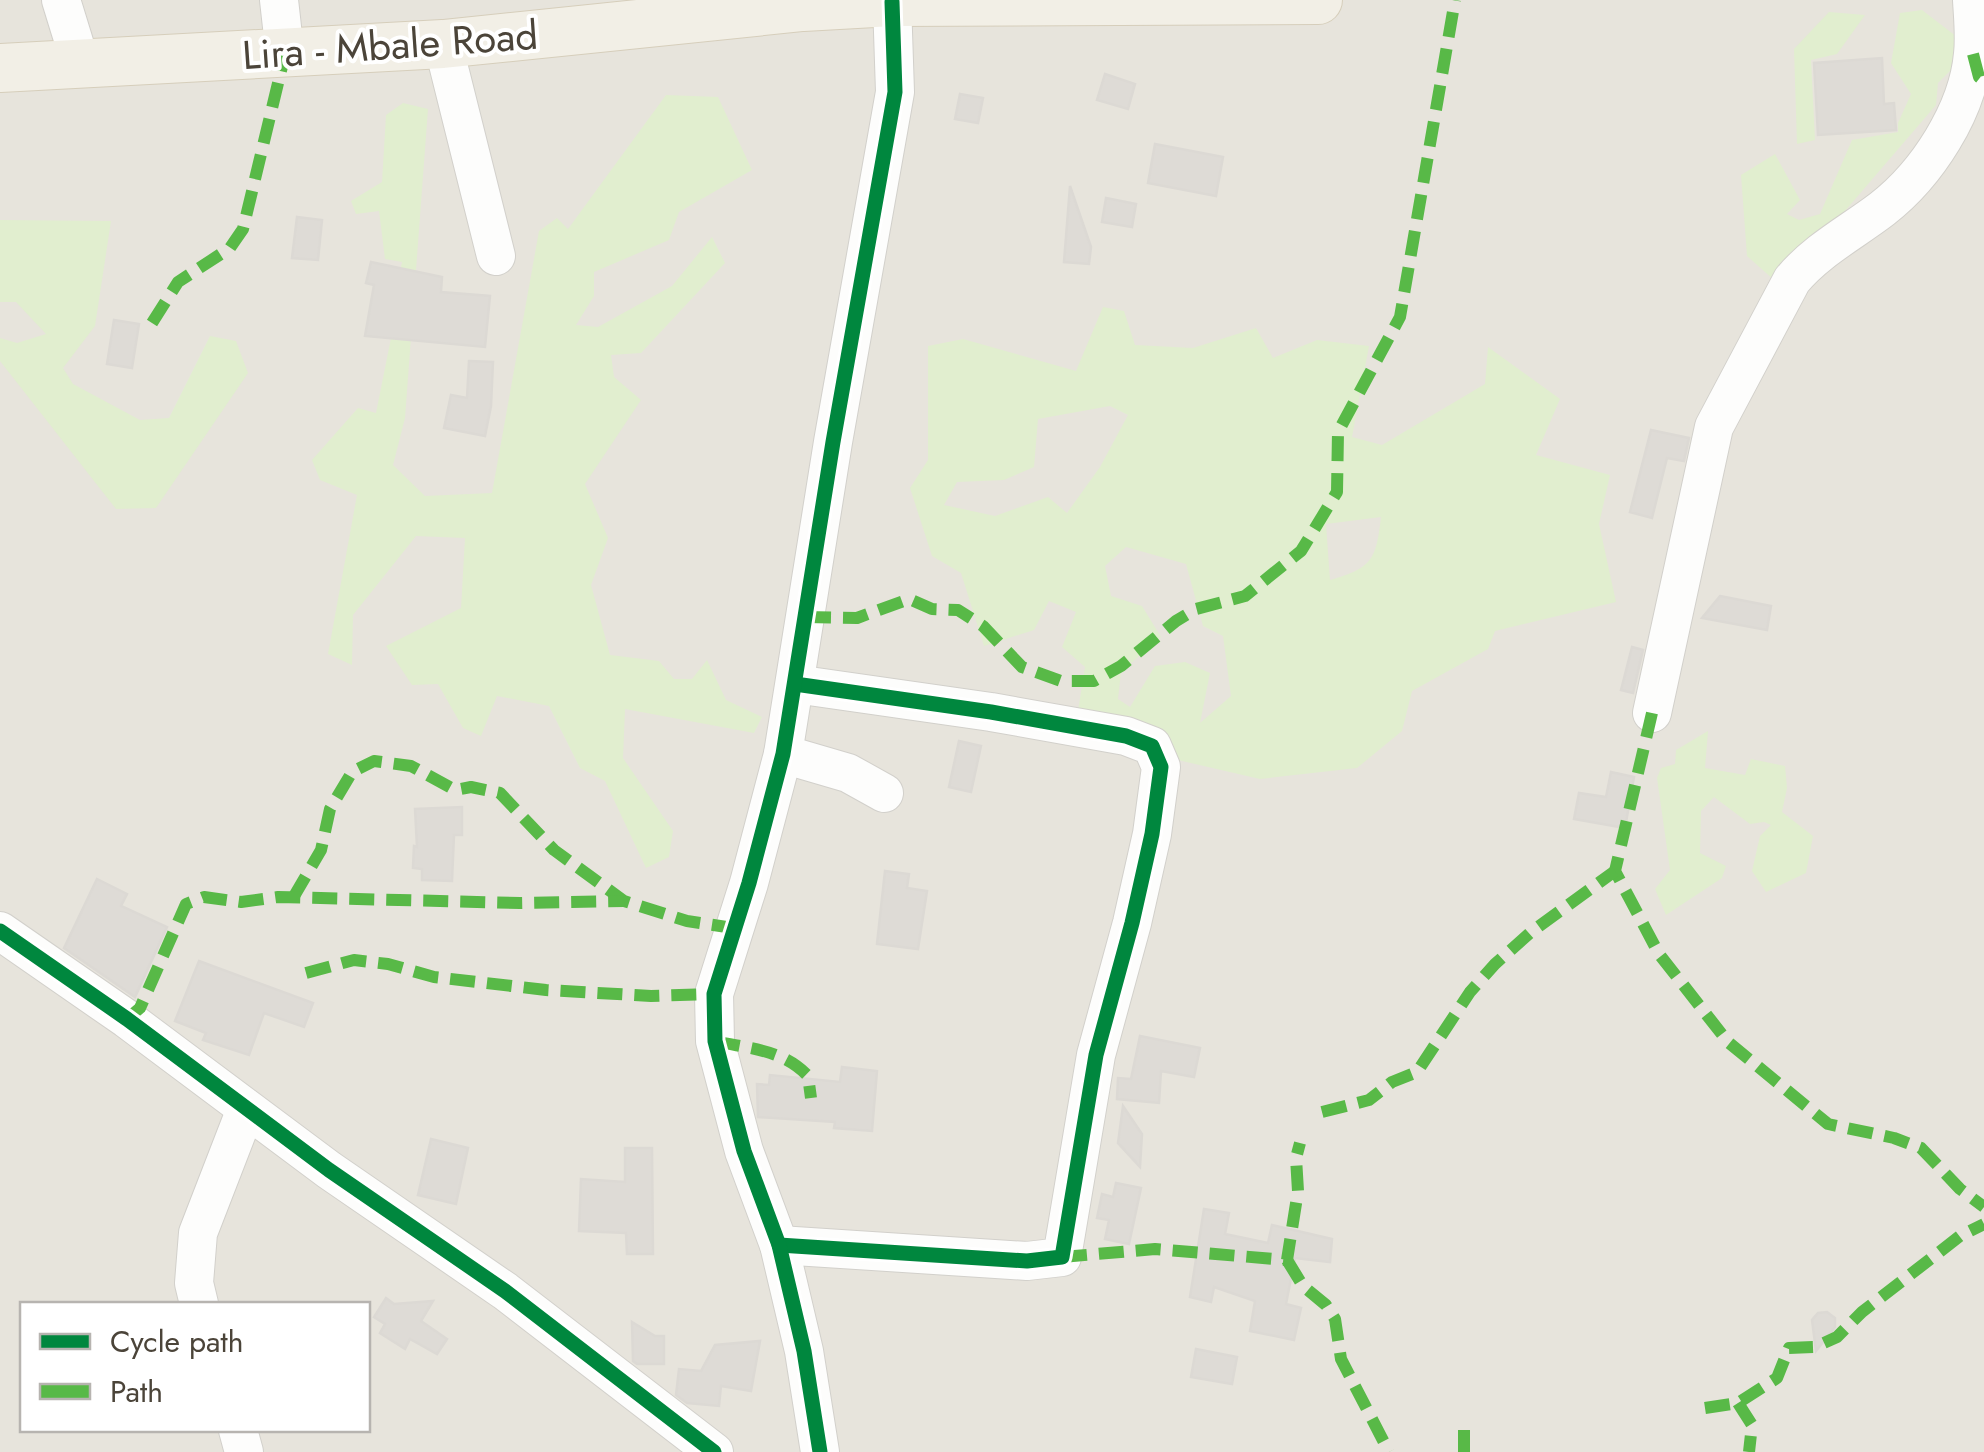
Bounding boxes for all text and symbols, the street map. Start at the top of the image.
street label: Lira - Mbale Road [240,6,540,84]
legend [20,1302,370,1432]
text: Cycle path [110,1320,243,1363]
text: Path [110,1370,163,1413]

